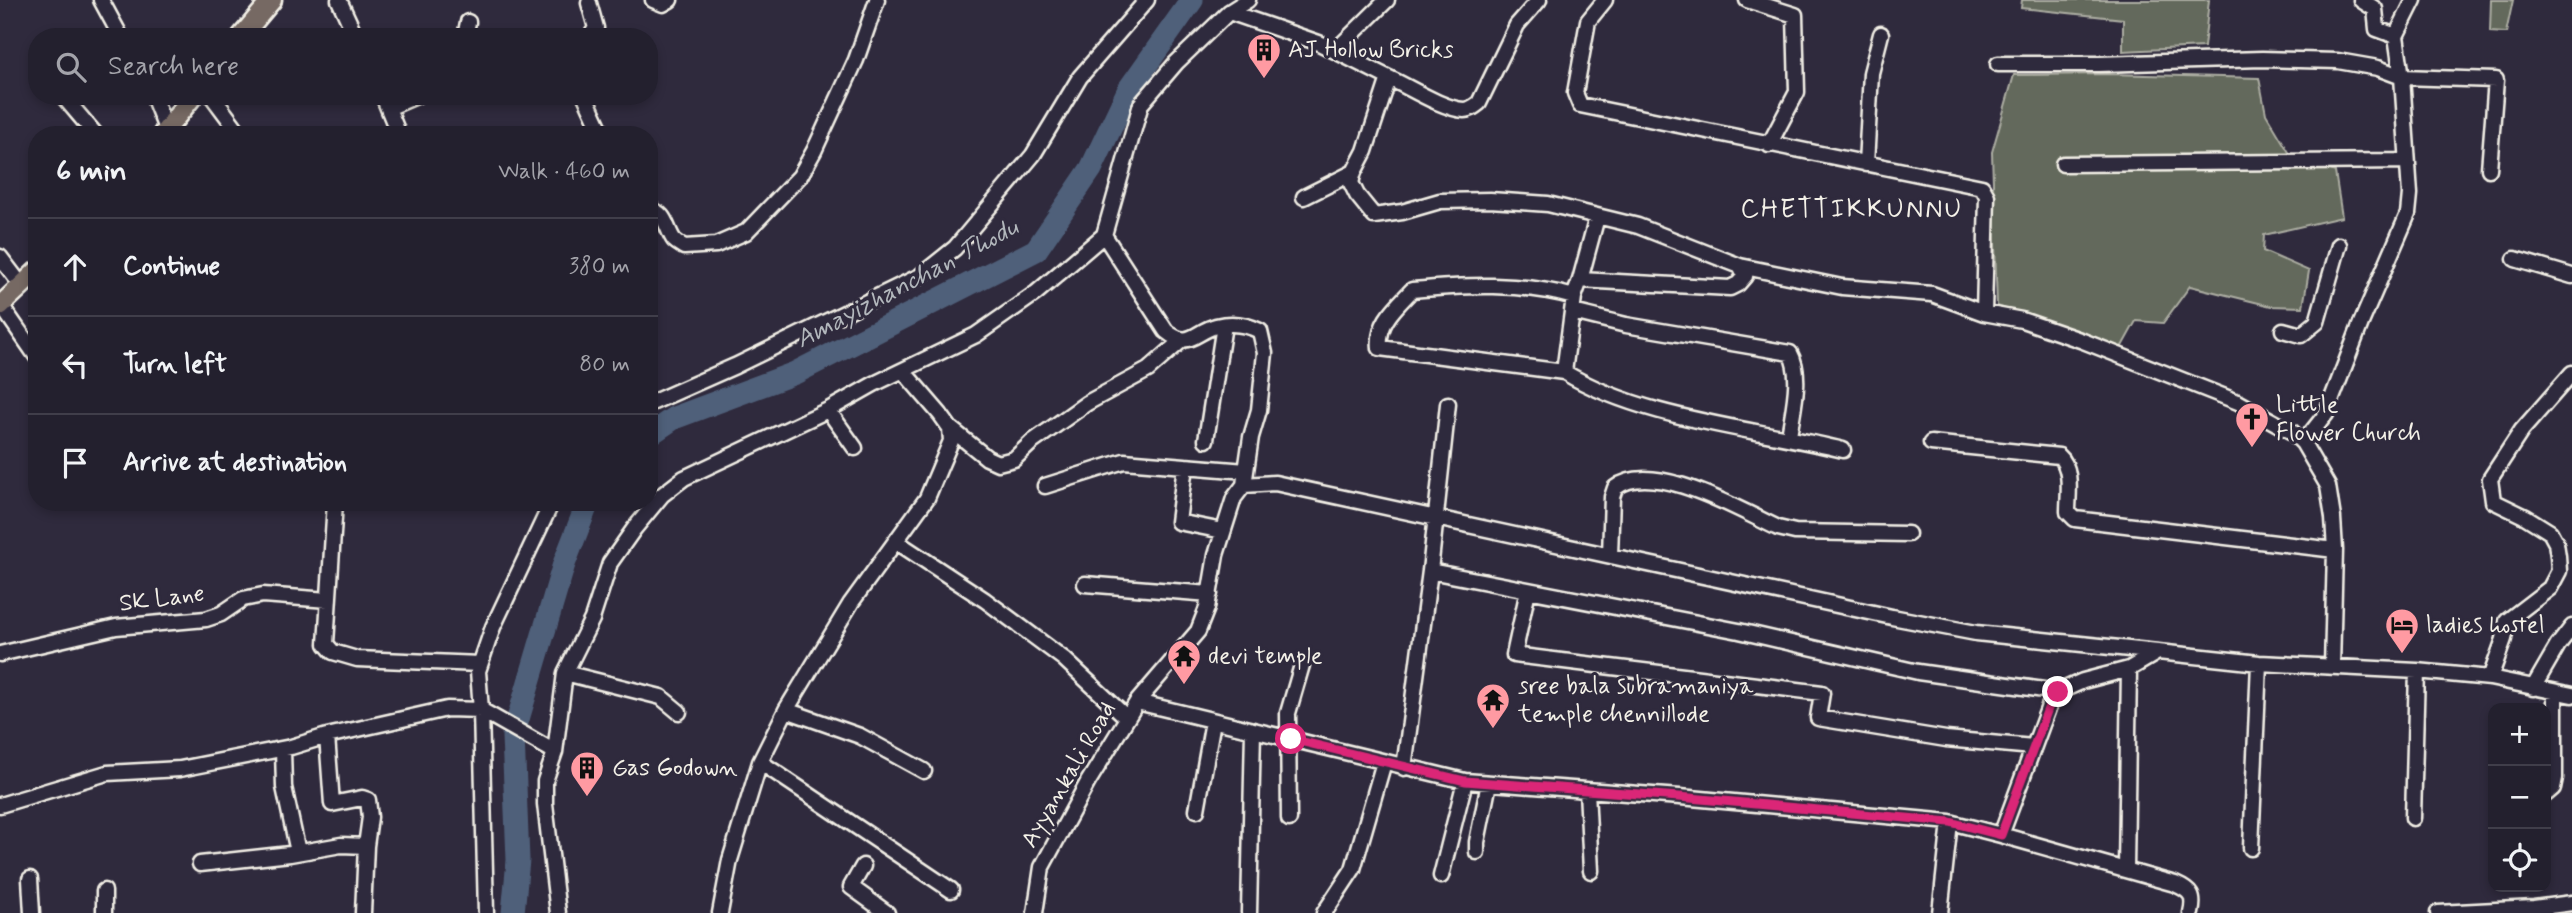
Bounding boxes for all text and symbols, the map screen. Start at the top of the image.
search box [28,28,658,105]
building icon: AJ Hollow Bricks [1245,31,1283,80]
place label: AJ Hollow Bricks [1288,35,1454,66]
icon: search [52,48,90,86]
text: Search here [108,50,239,84]
text: 6 min [56,152,127,191]
text: Walk · 460 m [498,157,630,187]
district label: CHETTIKKUNNU [1741,193,1963,227]
water label: Amayizhanchan Thodu [790,210,1025,357]
icon: ahead [56,248,94,286]
text: Continue [123,250,220,284]
text: 380 m [569,252,630,282]
icon: left [56,346,94,384]
text: Turn left [123,348,227,382]
text: 80 m [579,350,630,380]
place label: Little Flower Church [2276,390,2421,449]
church icon: Little Flower Church [2233,400,2271,449]
icon: arrive [56,444,94,482]
text: Arrive at destination [123,446,347,480]
street label: SK Lane [118,578,206,620]
hotel icon: ladies hostel [2383,606,2421,655]
place label: ladies hostel [2426,610,2545,641]
temple icon: devi temple [1165,637,1203,686]
place label: devi temple [1208,641,1323,672]
place label: sree bala subramaniya temple chennillode [1517,671,1754,730]
route end [2042,676,2073,707]
temple icon: sree bala subramaniya temple chennillode [1474,681,1512,730]
street label: Ayyankali Road [1015,696,1123,854]
map controls [2488,703,2551,892]
button: + [2488,703,2551,766]
route start [1275,723,1306,754]
building icon: Gas Godown [568,749,606,798]
place label: Gas Godown [612,753,738,784]
button: − [2488,766,2551,829]
button: locate [2488,829,2551,892]

